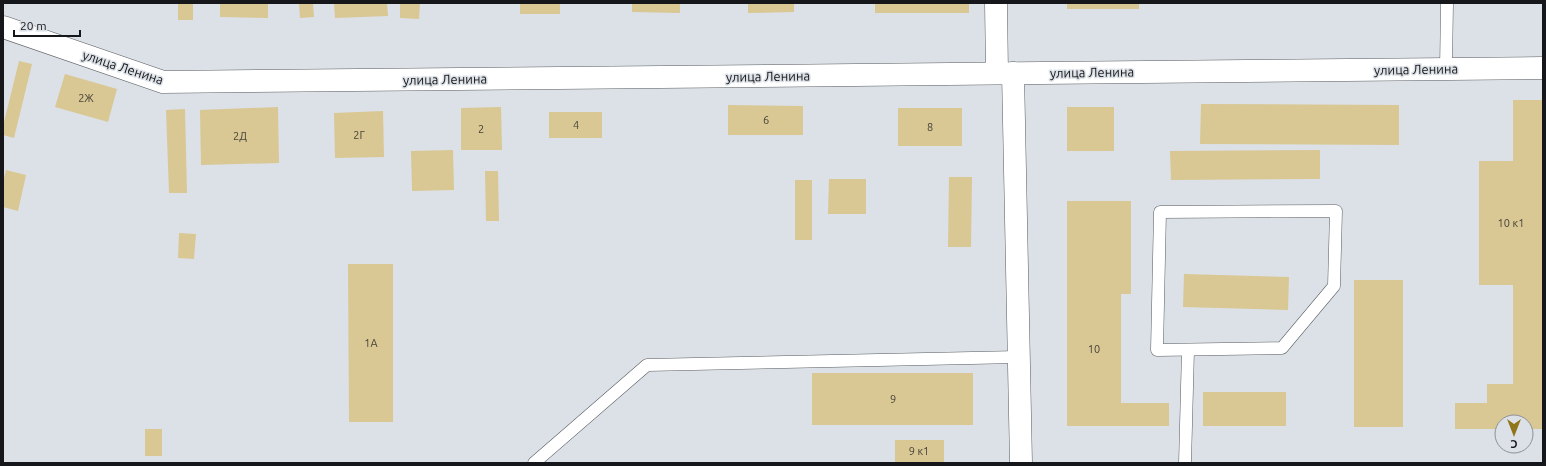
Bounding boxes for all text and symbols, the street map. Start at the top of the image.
scale bar [14,12,80,38]
text: 20 m [20,19,47,32]
street label: улица Ленина [81,47,165,87]
street label: улица Ленина [1374,61,1458,77]
street label: улица Ленина [1050,64,1134,80]
street label: улица Ленина [726,68,810,84]
street label: улица Ленина [403,71,487,87]
house number: 2Ж [78,92,94,104]
house number: 6 [763,114,769,126]
house number: 4 [573,119,579,131]
house number: 8 [927,121,933,133]
house number: 2 [478,123,484,135]
house number: 2Г [353,129,365,141]
house number: 2Д [233,130,247,142]
house number: 10 к1 [1498,217,1524,229]
house number: 1А [364,337,379,349]
house number: 10 [1088,343,1100,355]
house number: 9 [890,393,896,405]
north arrow [1494,414,1534,454]
text: С [1510,438,1518,450]
house number: 9 к1 [909,445,929,457]

